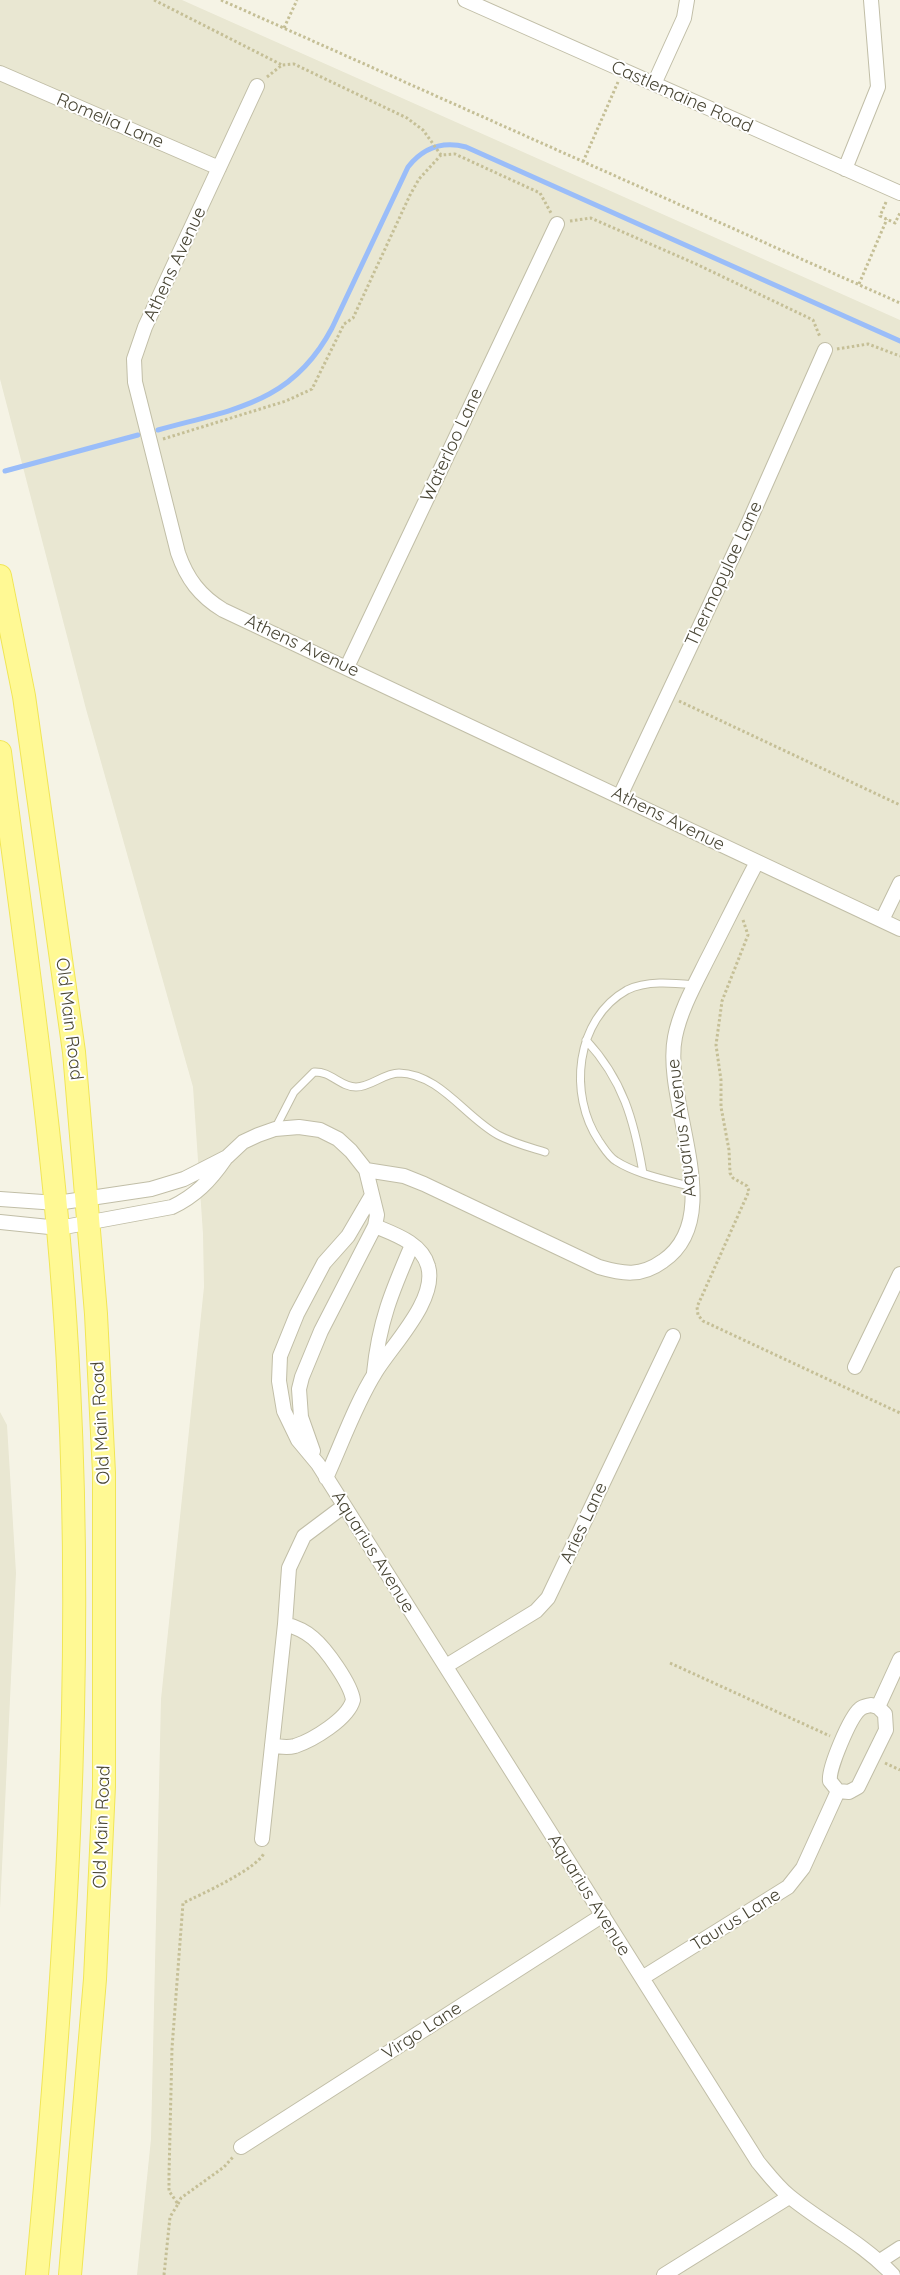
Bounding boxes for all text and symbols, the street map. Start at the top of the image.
street label: Castlemaine Road [608,56,756,138]
street label: Romelia Lane [53,89,167,153]
street label: Athens Avenue [139,204,211,324]
street label: Waterloo Lane [416,385,488,505]
street label: Thermopylae Lane [681,498,767,650]
street label: Athens Avenue [242,610,362,682]
street label: Athens Avenue [608,782,728,856]
street label: Old Main Road [51,957,87,1081]
street label: Aquarius Avenue [663,1057,701,1199]
street label: Old Main Road [87,1361,115,1485]
street label: Aries Lane [556,1479,612,1567]
street label: Aquarius Avenue [327,1487,419,1617]
street label: Old Main Road [89,1765,115,1889]
street label: Aquarius Avenue [543,1830,635,1960]
street label: Taurus Lane [687,1884,785,1956]
street label: Virgo Lane [378,1997,466,2065]

